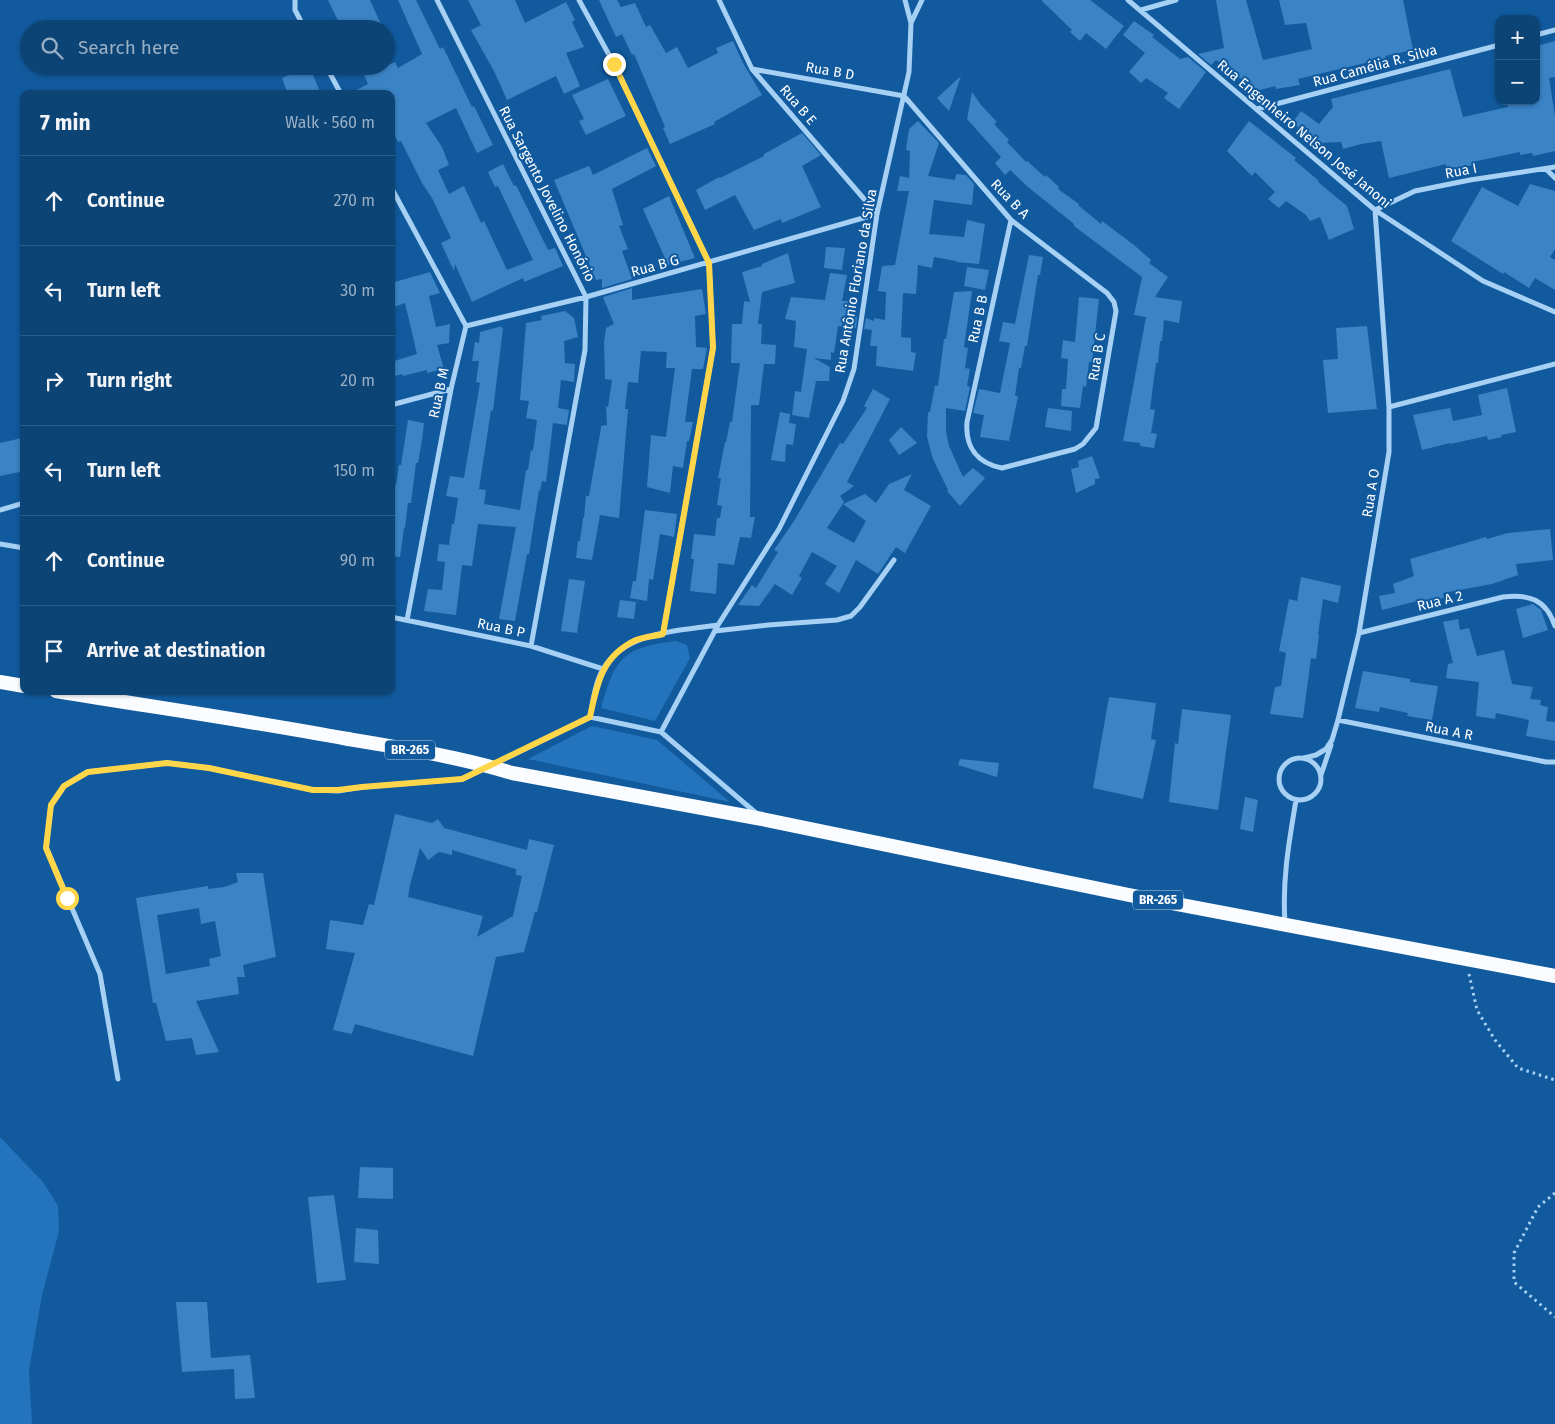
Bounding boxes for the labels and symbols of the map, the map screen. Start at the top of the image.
street label: Rua Camélia R. Silva [1311,41,1439,91]
route end [603,53,626,76]
street label: Rua Engenheiro Nelson José Janoni [1214,56,1394,212]
street label: Rua B D [804,58,856,84]
street label: Rua B E [776,81,820,129]
street label: Rua Sargento Jovelino Honório [495,103,599,285]
street label: Rua I [1444,160,1478,182]
street label: Rua B A [987,176,1033,222]
street label: Rua Antônio Floriano da Silva [831,188,881,374]
street label: Rua B G [629,251,681,281]
street label: Rua B B [965,293,991,345]
street label: Rua B C [1085,332,1109,382]
street label: Rua B M [425,366,453,420]
street label: Rua A O [1359,467,1383,519]
street label: Rua A 2 [1415,587,1465,615]
street label: Rua B P [476,615,526,641]
street label: Rua A R [1424,718,1475,744]
road number: BR-265 [385,740,435,760]
route start [56,887,79,910]
road number: BR-265 [1133,890,1183,910]

